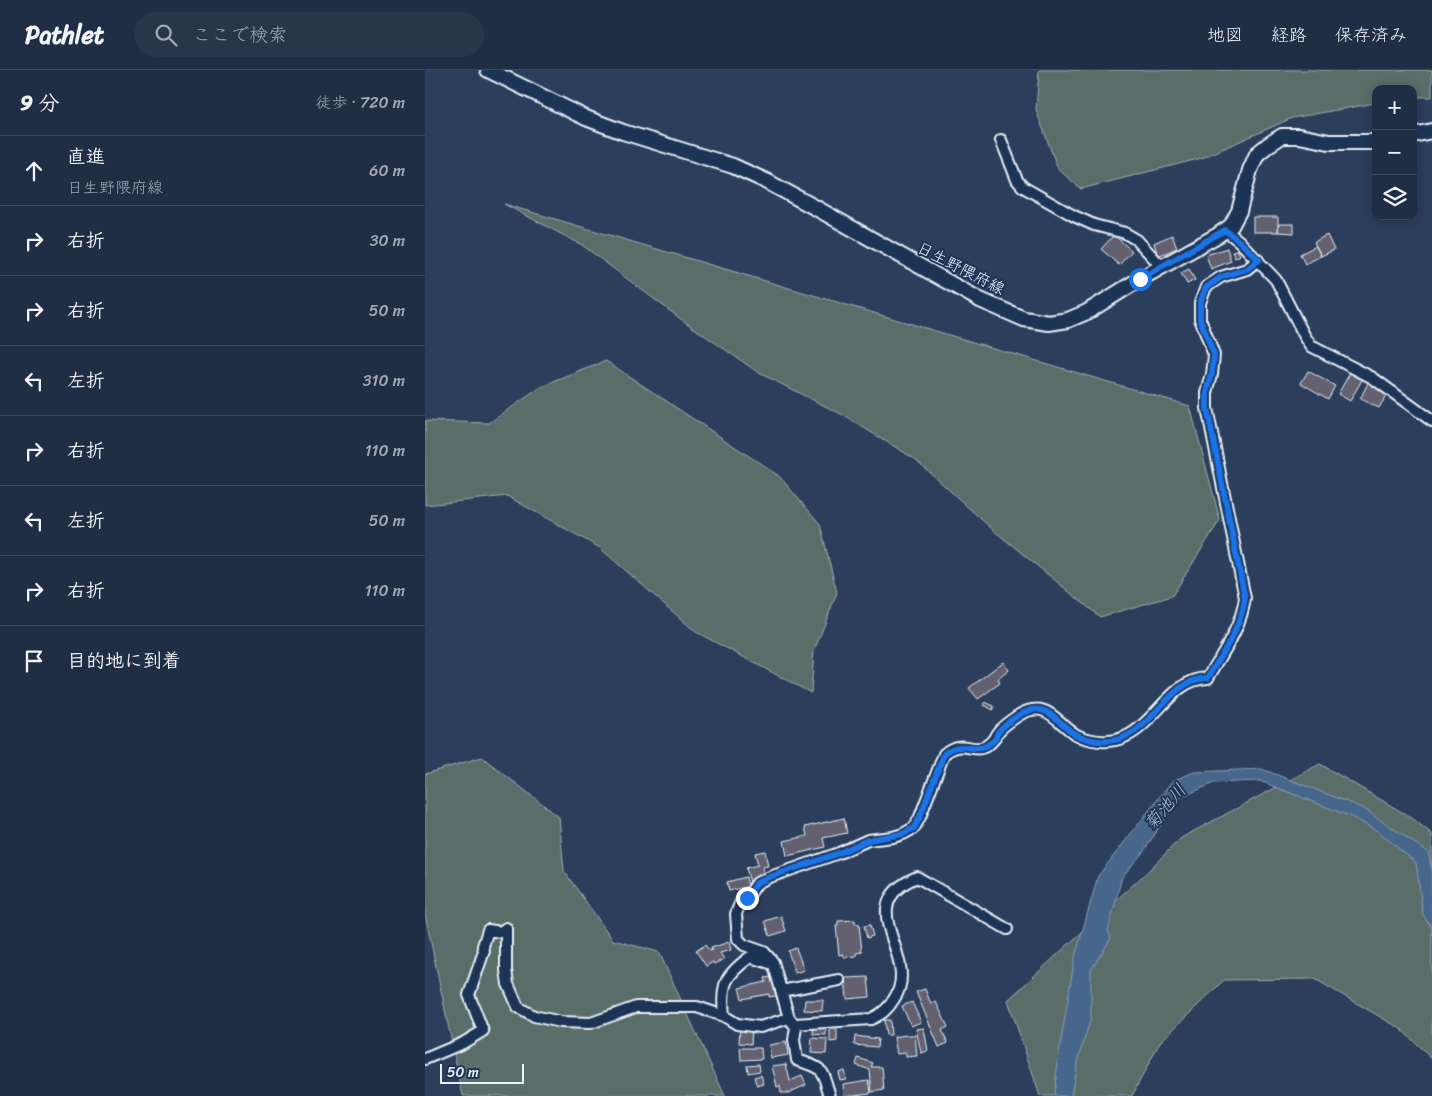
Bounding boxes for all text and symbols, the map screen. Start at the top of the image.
search box [134,12,484,57]
text: Pathlet [25,14,104,56]
text: ここで検索 [192,18,287,51]
text: 地図 [1207,19,1243,51]
text: 経路 [1271,19,1307,51]
text: 保存済み [1335,19,1407,51]
icon: search [152,21,180,49]
text: 9 分 [20,84,59,122]
map controls [1372,85,1417,220]
button: + [1372,85,1417,130]
text: 徒歩 · 720 m [315,88,405,117]
button: − [1372,130,1417,175]
text: 直進 [67,140,105,173]
text: 60 m [369,156,405,185]
icon: ahead [20,157,48,185]
text: 日生野隈府線 [67,173,163,202]
button: layers [1372,175,1417,220]
text: 右折 [67,224,105,257]
text: 30 m [370,226,405,255]
icon: right [20,227,48,255]
street label: 日生野隈府線 [912,233,1010,303]
route start [1129,268,1152,291]
text: 右折 [67,294,105,327]
text: 50 m [369,296,405,325]
icon: right [20,297,48,325]
text: 左折 [67,364,105,397]
text: 310 m [363,366,405,395]
icon: left [20,367,48,395]
text: 右折 [67,434,105,467]
text: 110 m [365,436,405,465]
icon: right [20,437,48,465]
text: 左折 [67,504,105,537]
text: 50 m [369,506,405,535]
icon: left [20,507,48,535]
text: 右折 [67,574,105,607]
text: 110 m [365,576,405,605]
icon: right [20,577,48,605]
text: 目的地に到着 [67,644,181,677]
icon: arrive [20,647,48,675]
water label: 菊池川 [1135,776,1195,838]
route end [736,887,759,910]
text: 50 m [447,1060,479,1085]
scale bar [440,1061,524,1084]

